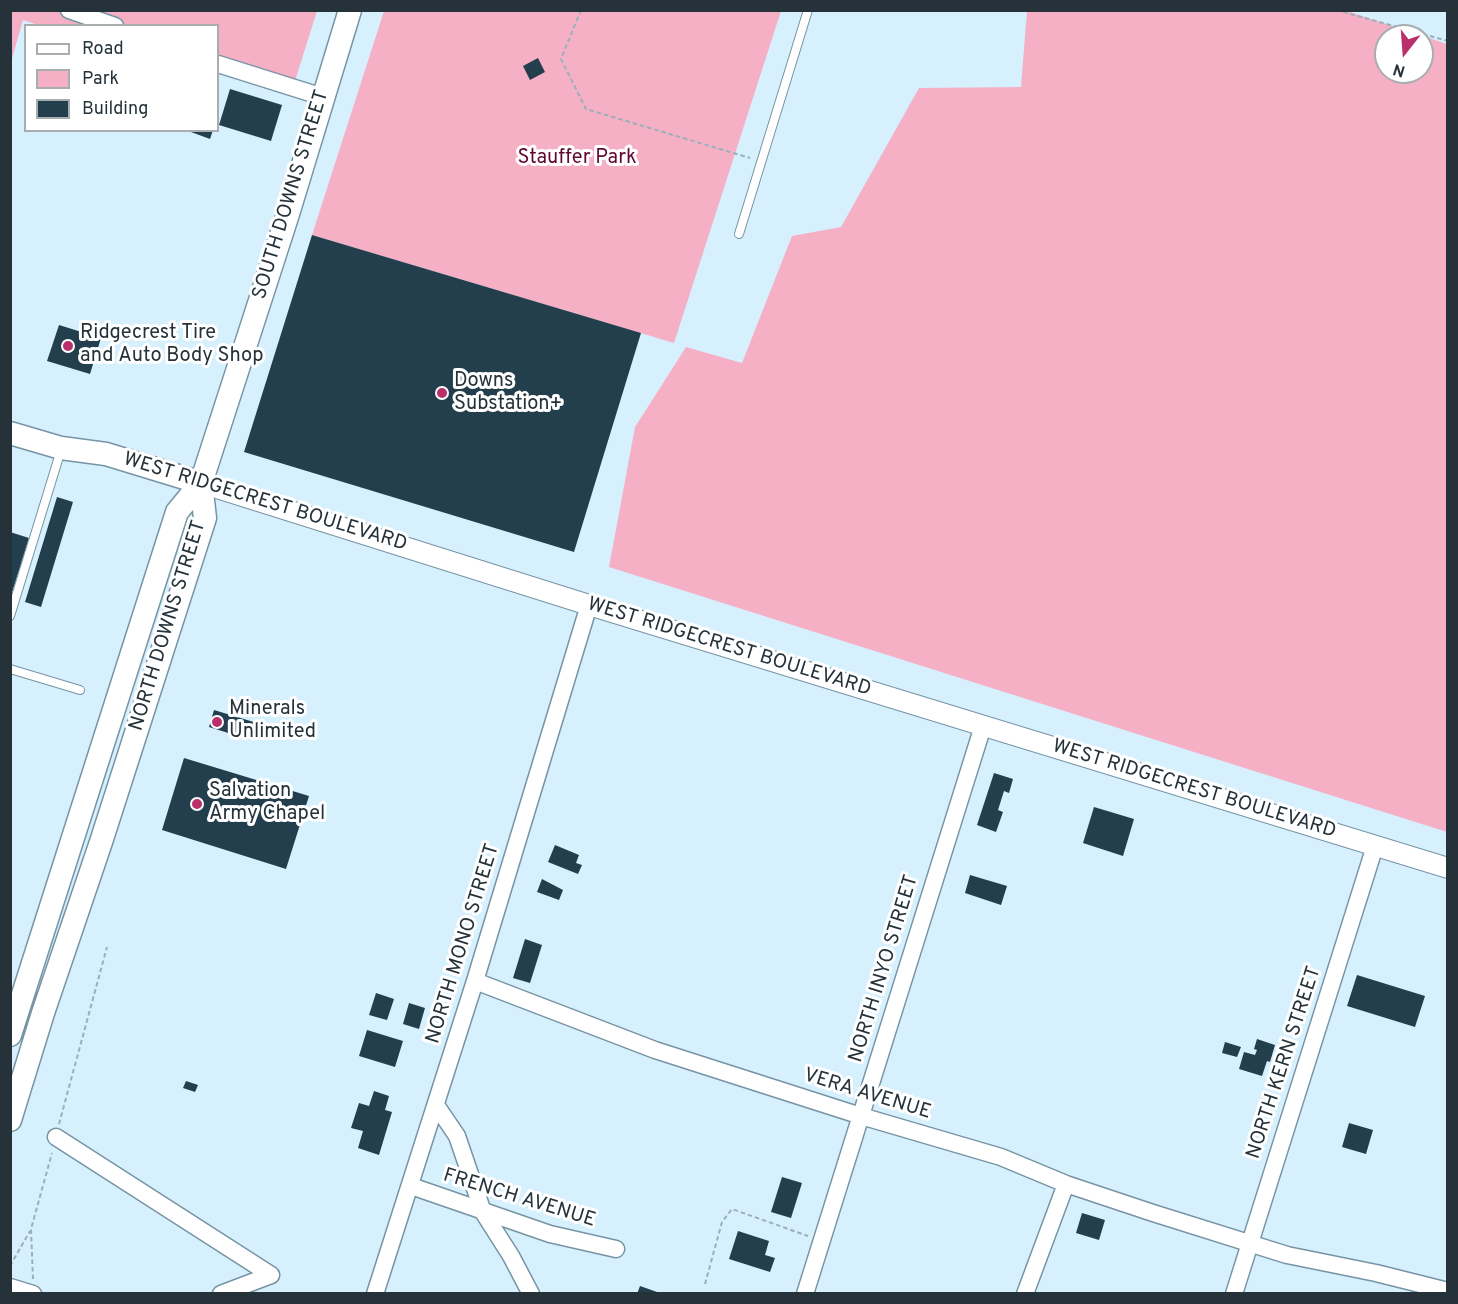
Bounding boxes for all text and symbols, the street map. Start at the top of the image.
legend [24,24,219,132]
north arrow [1374,24,1434,84]
text: Road [82,38,124,61]
text: N [1391,58,1408,81]
text: Park [82,68,119,91]
street label: SOUTH DOWNS STREET [249,87,335,303]
text: Building [82,98,148,121]
park label: Stauffer Park [517,147,637,171]
place label: Ridgecrest Tire and Auto Body Shop [80,322,263,369]
marker: Ridgecrest Tire and Auto Body Shop [61,339,75,353]
place label: Downs Substation+ [454,370,562,417]
marker: Downs Substation+ [435,386,449,400]
street label: WEST RIDGECREST BOULEVARD [120,448,410,558]
street label: NORTH DOWNS STREET [126,518,212,734]
street label: WEST RIDGECREST BOULEVARD [584,593,874,703]
place label: Minerals Unlimited [229,698,316,745]
marker: Minerals Unlimited [210,715,224,729]
street label: WEST RIDGECREST BOULEVARD [1049,735,1339,845]
place label: Salvation Army Chapel [209,780,325,827]
marker: Salvation Army Chapel [190,797,204,811]
street label: NORTH MONO STREET [422,841,506,1047]
street label: NORTH INYO STREET [845,872,925,1066]
street label: NORTH KERN STREET [1243,964,1327,1162]
street label: VERA AVENUE [800,1064,934,1126]
street label: FRENCH AVENUE [440,1164,598,1234]

